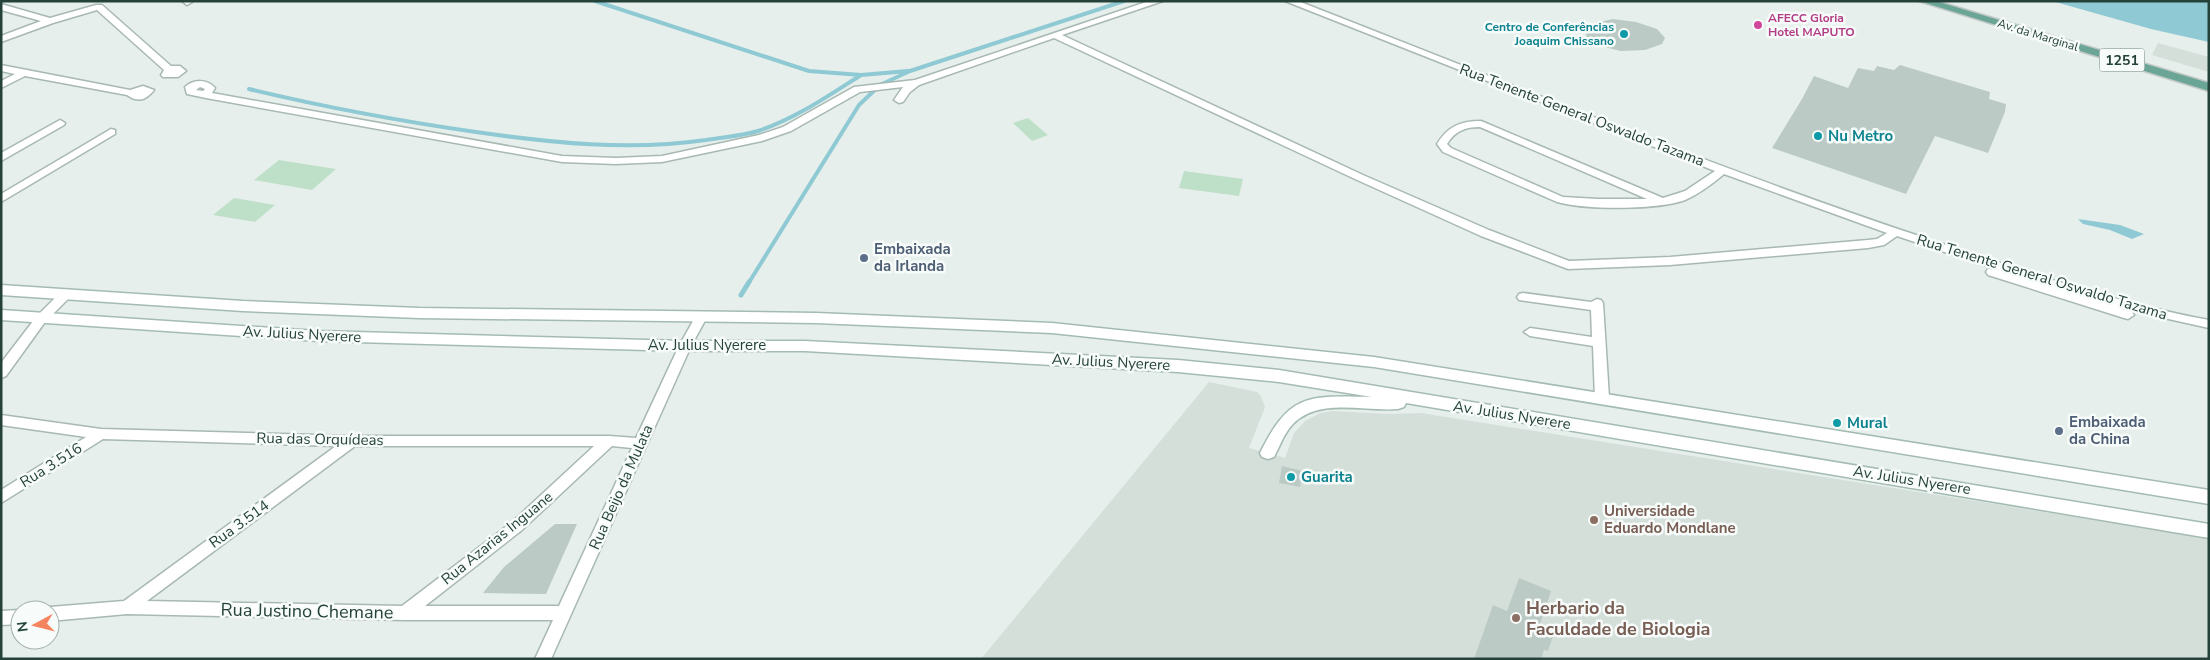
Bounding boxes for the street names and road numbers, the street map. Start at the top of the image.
street label: Av. da Marginal [1996,15,2081,55]
road number: 1251 [2100,48,2144,72]
street label: Rua Tenente General Oswaldo Tazama [1457,59,1707,171]
street label: Rua Tenente General Oswaldo Tazama [1914,229,2170,325]
street label: Av. Julius Nyerere [242,321,362,347]
street label: Av. Julius Nyerere [648,335,766,355]
street label: Av. Julius Nyerere [1051,349,1171,375]
street label: Av. Julius Nyerere [1452,396,1572,434]
street label: Rua Beijo da Mulata [584,421,658,553]
street label: Rua das Orquídeas [256,428,384,450]
street label: Rua 3.516 [16,438,86,492]
street label: Av. Julius Nyerere [1852,461,1972,499]
street label: Rua Azarias Inguane [437,487,557,589]
street label: Rua 3.514 [205,495,273,553]
street label: Rua Justino Chemane [220,597,394,625]

